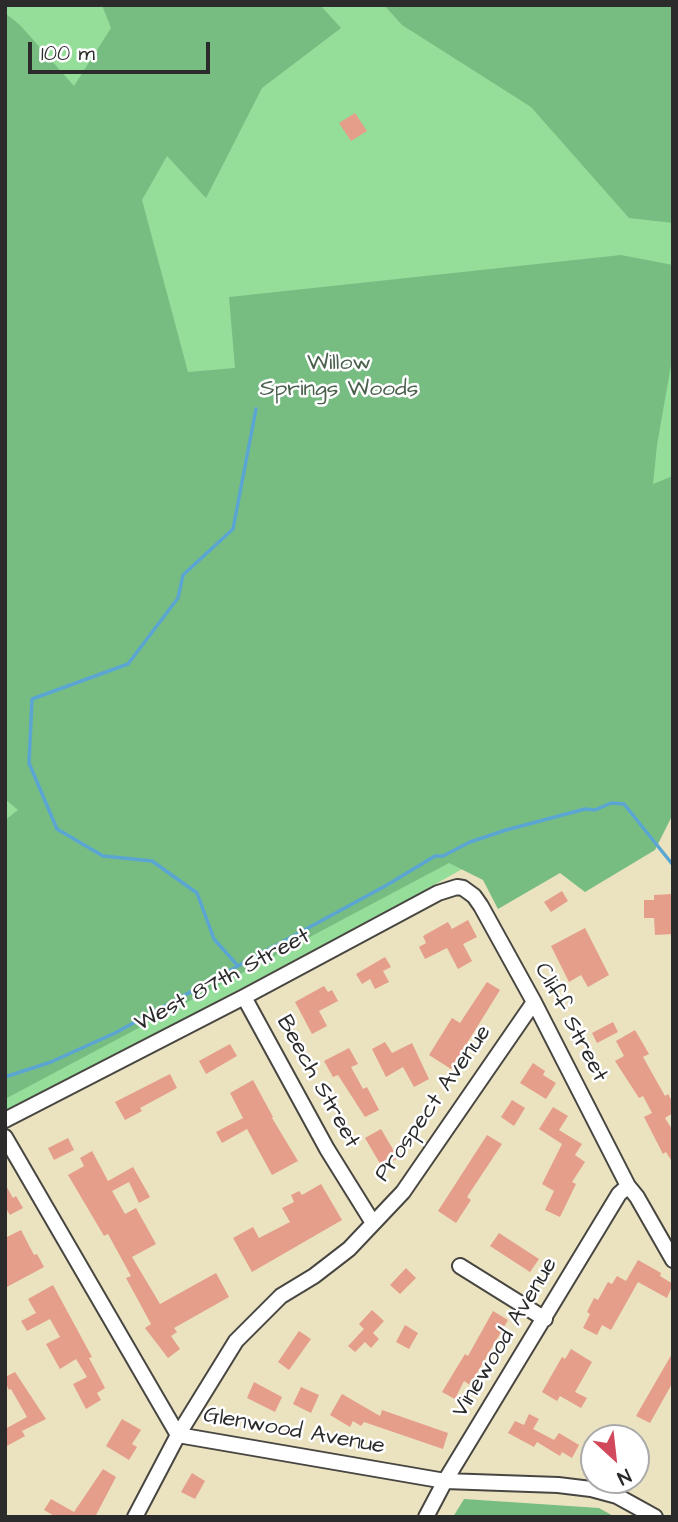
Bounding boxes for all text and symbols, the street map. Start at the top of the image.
scale bar [32,28,214,72]
text: 100 m [41,39,95,68]
park label: Willow Springs Woods [260,350,418,404]
street label: West 87th Street [131,923,315,1039]
street label: Cliff Street [527,959,613,1087]
street label: Beech Street [269,1011,365,1153]
street label: Prospect Avenue [370,1020,498,1188]
street label: Vinewood Avenue [447,1253,565,1423]
street label: Glenwood Avenue [201,1402,387,1462]
north arrow [580,1424,650,1494]
text: N [612,1462,635,1491]

